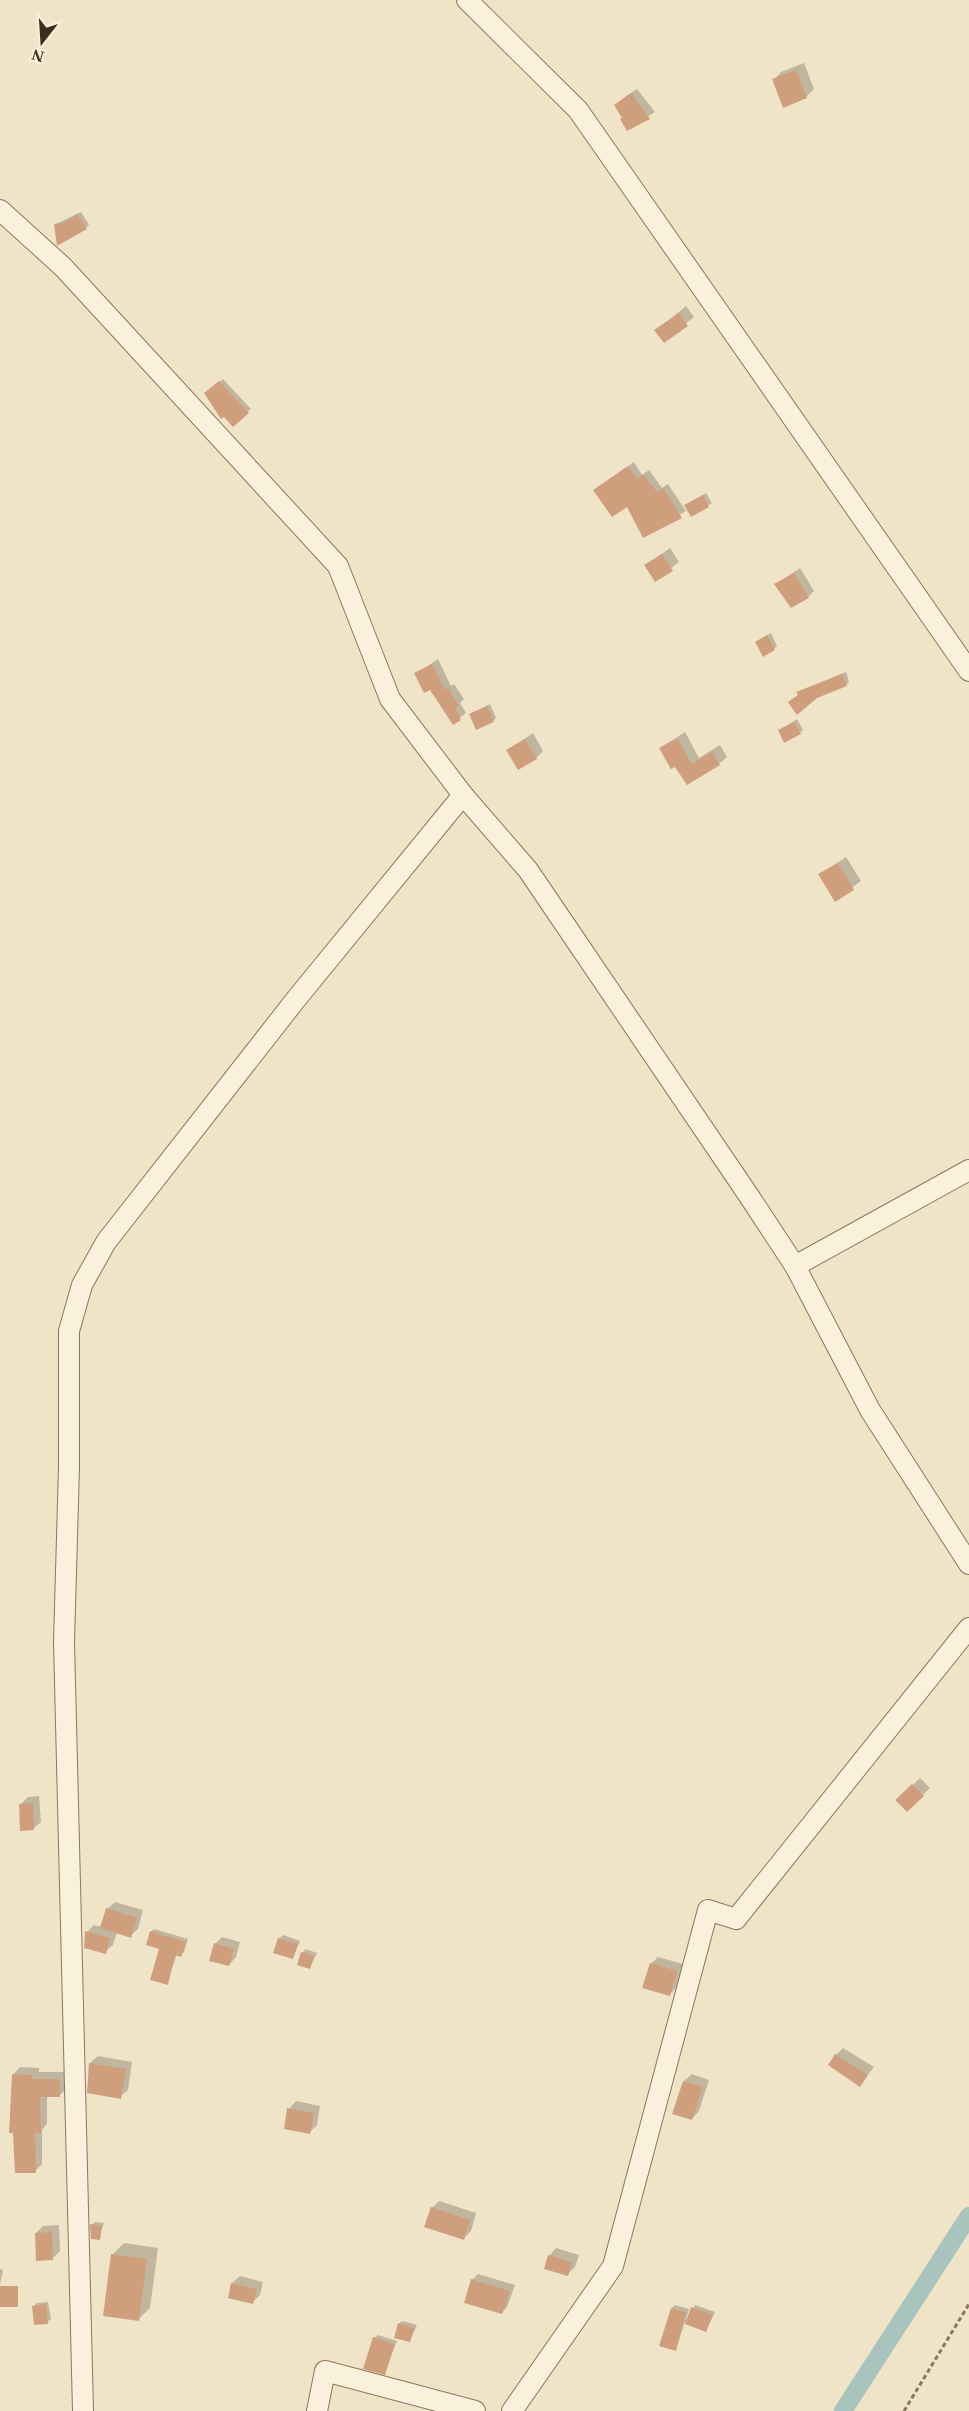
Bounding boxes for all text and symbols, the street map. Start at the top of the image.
north arrow [12,12,72,72]
text: N [29,46,46,66]

